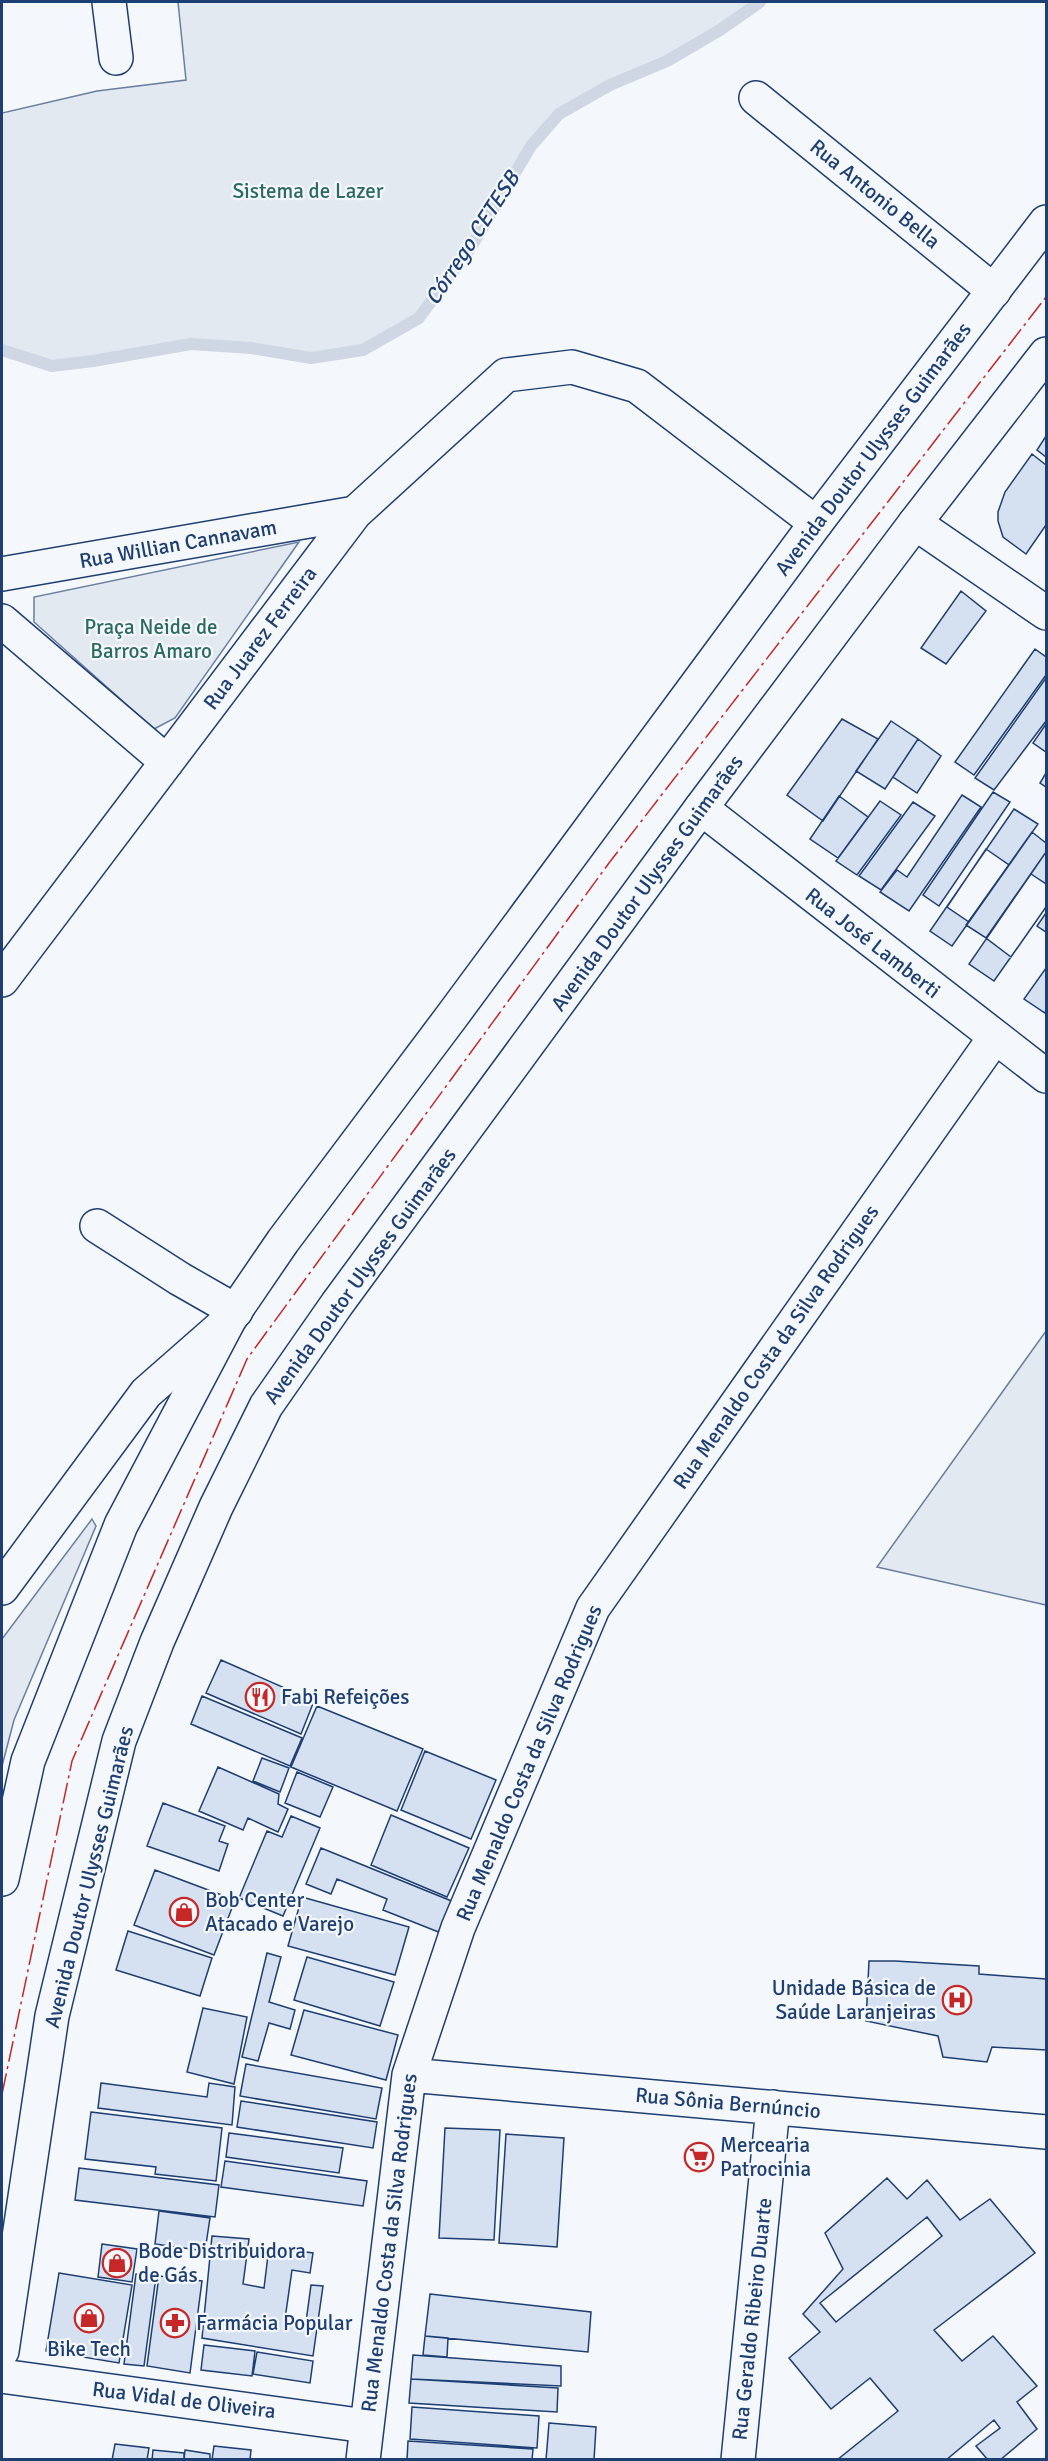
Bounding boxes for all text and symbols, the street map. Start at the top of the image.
street label: Rua Antonio Bella [805,134,945,254]
water label: Córrego CETESB [419,165,526,310]
park label: Sistema de Lazer [232,178,384,204]
street label: Avenida Doutor Ulysses Guimarães [769,317,977,581]
street label: Rua Willian Cannavam [77,514,279,574]
street label: Rua Juarez Ferreira [198,561,322,715]
park label: Praça Neide de Barros Amaro [84,614,218,664]
street label: Avenida Doutor Ulysses Guimarães [545,750,749,1016]
street label: Rua José Lamberti [800,882,946,1004]
street label: Avenida Doutor Ulysses Guimarães [258,1143,462,1409]
street label: Rua Menaldo Costa da Silva Rodrigues [667,1200,885,1494]
street label: Rua Menaldo Costa da Silva Rodrigues [450,1601,608,1925]
restaurant icon: Fabi Refeições [244,1681,276,1713]
place label: Fabi Refeições [281,1684,410,1710]
street label: Avenida Doutor Ulysses Guimarães [39,1723,139,2031]
place label: Bob Center Atacado e Varejo [205,1887,354,1937]
shop icon: Bob Center Atacado e Varejo [168,1896,200,1928]
place label: Unidade Básica de Saúde Laranjeiras [772,1975,936,2025]
hospital icon: Unidade Básica de Saúde Laranjeiras [941,1984,973,2016]
street label: Rua Menaldo Costa da Silva Rodrigues [355,2072,423,2414]
street label: Rua Sônia Bernúncio [634,2082,822,2124]
place label: Mercearia Patrocinia [720,2132,811,2182]
supermarket icon: Mercearia Patrocinia [683,2141,715,2173]
street label: Rua Geraldo Ribeiro Duarte [726,2196,778,2442]
place label: Bode Distribuidora de Gás [138,2238,306,2288]
shop icon: Bode Distribuidora de Gás [101,2247,133,2279]
shop icon: Bike Tech [73,2302,105,2334]
pharmacy icon: Farmácia Popular [159,2307,191,2339]
place label: Farmácia Popular [196,2310,353,2336]
place label: Bike Tech [47,2336,131,2362]
street label: Rua Vidal de Oliveira [91,2376,277,2424]

